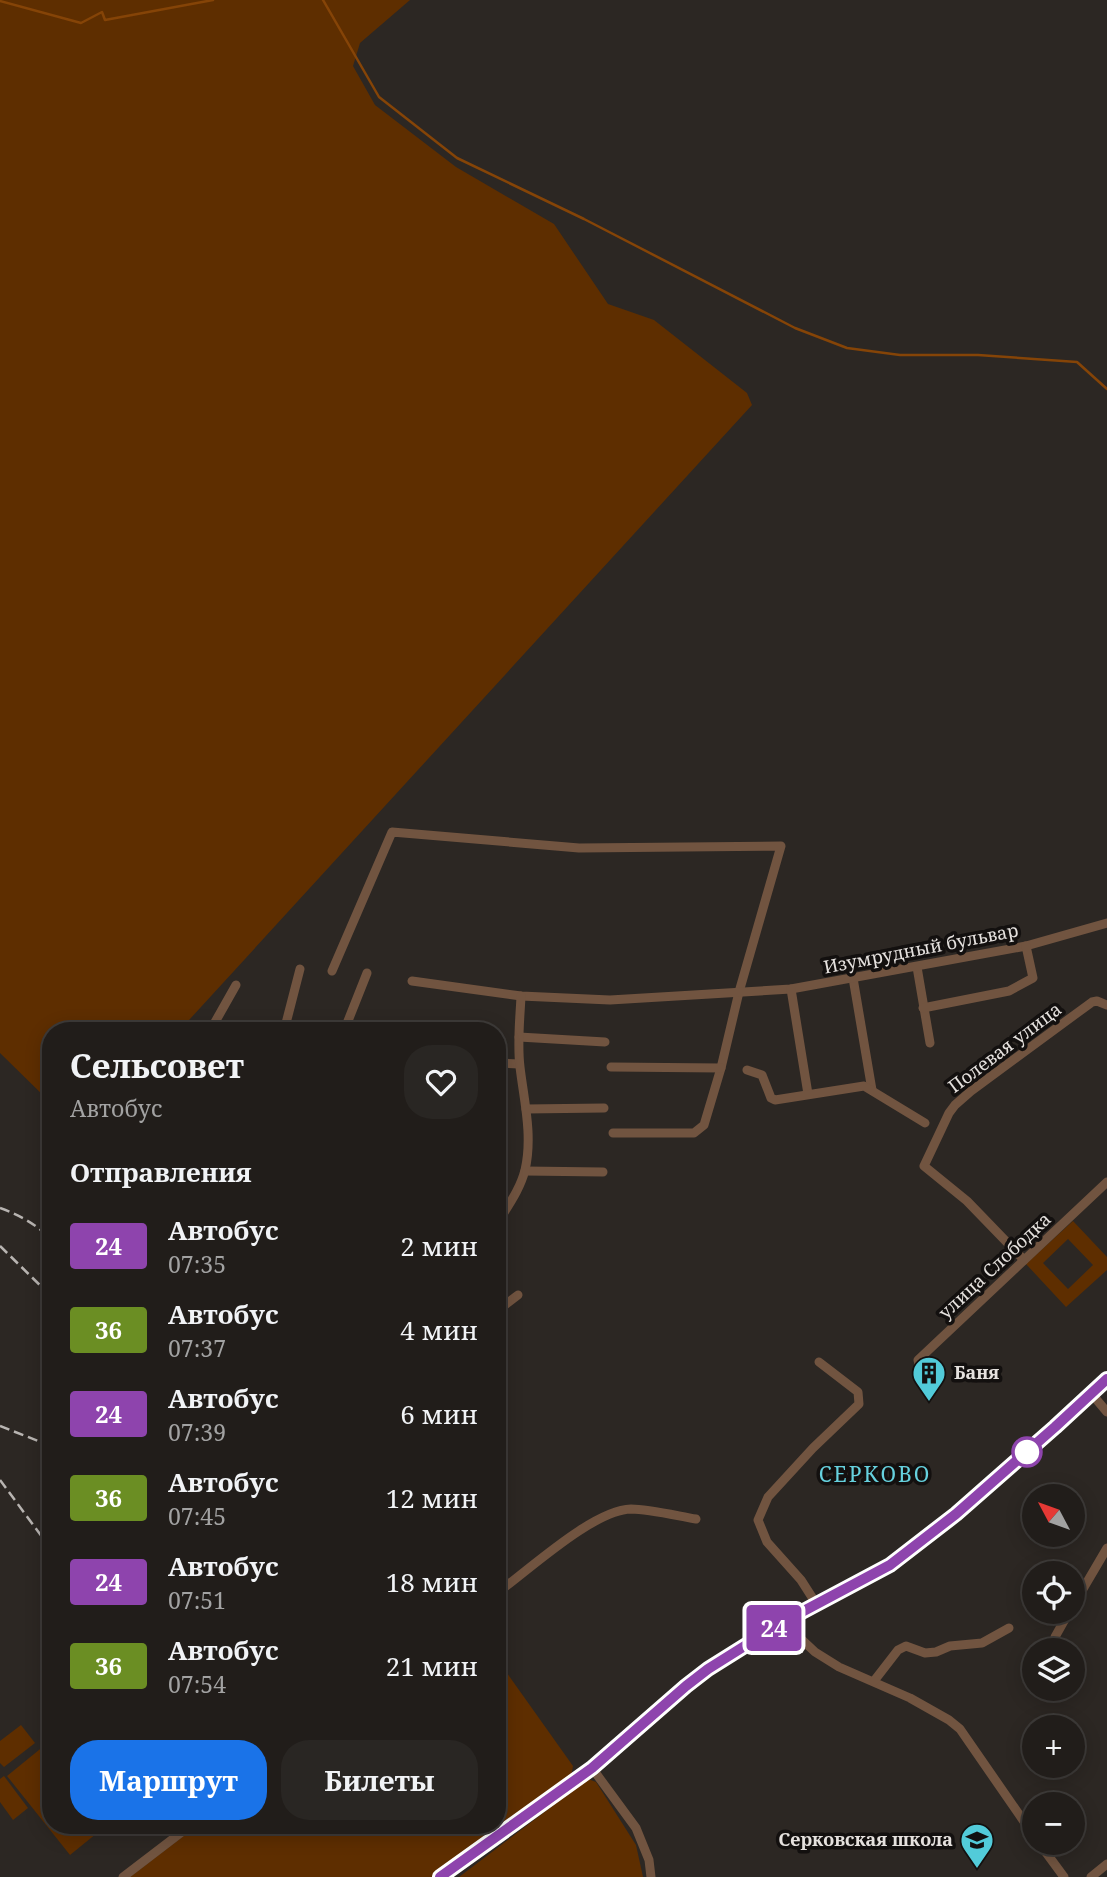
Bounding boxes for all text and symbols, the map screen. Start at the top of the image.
street label: Изумрудный бульвар [821,917,1020,979]
street label: Полевая улица [943,997,1066,1098]
text: Сельсовет [70,1043,244,1088]
button: heart [404,1045,478,1119]
text: Автобус [70,1092,162,1124]
text: Отправления [70,1154,252,1190]
street label: улица Слободка [933,1207,1056,1324]
text: Автобус [168,1212,278,1248]
text: 2 мин [400,1228,478,1264]
text: 24 [95,1229,122,1262]
text: 07:35 [168,1248,226,1280]
text: Автобус [168,1296,278,1332]
text: 4 мин [400,1312,478,1348]
text: 36 [95,1313,122,1346]
text: 07:37 [168,1332,226,1364]
building icon: Баня [910,1354,948,1403]
place label: Баня [954,1360,999,1384]
text: Автобус [168,1380,278,1416]
text: 6 мин [400,1396,478,1432]
text: 24 [95,1397,122,1430]
text: 07:39 [168,1416,226,1448]
unlabelled marker [1012,1437,1042,1467]
district label: СЕРКОВО [819,1460,931,1488]
text: Автобус [168,1464,278,1500]
text: 12 мин [386,1480,478,1516]
text: 36 [95,1481,122,1514]
north arrow [1022,1484,1085,1547]
map controls [1022,1484,1085,1855]
text: 07:45 [168,1500,226,1532]
text: Автобус [168,1548,278,1584]
button: locate [1022,1561,1085,1624]
text: 18 мин [386,1564,478,1600]
text: 24 [95,1565,122,1598]
text: 07:51 [168,1584,226,1616]
line badge: 24 [742,1605,806,1651]
text: 24 [760,1611,788,1644]
text: Автобус [168,1632,278,1668]
button: layers [1022,1638,1085,1701]
text: 21 мин [386,1648,478,1684]
text: 36 [95,1649,122,1682]
text: 07:54 [168,1668,226,1700]
button: + [1022,1715,1085,1778]
button: Маршрут [70,1740,267,1820]
button: Билеты [281,1740,478,1820]
button: − [1022,1792,1085,1855]
school or university icon: Серковская школа [958,1821,996,1870]
place label: Серковская школа [778,1827,953,1851]

